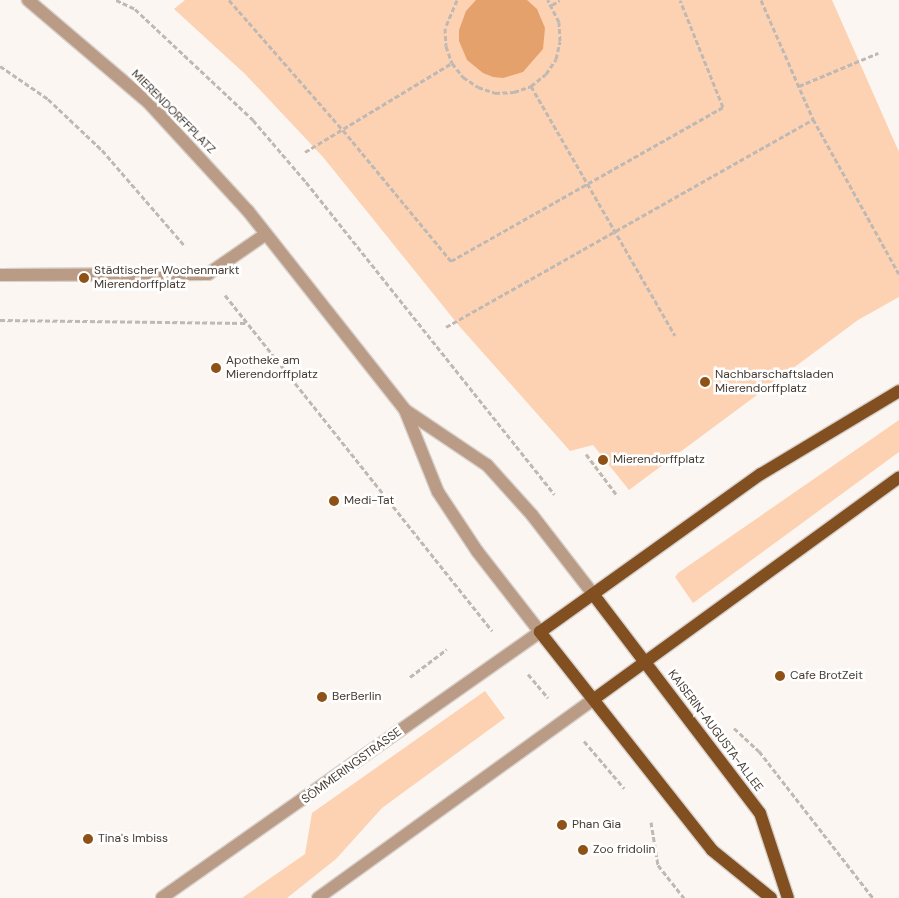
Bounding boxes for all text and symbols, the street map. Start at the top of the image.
street label: MIERENDORFFPLATZ [128,67,218,157]
place label: Städtischer Wochenmarkt Mierendorffplatz [94,264,240,292]
marker: Städtischer Wochenmarkt Mierendorffplatz [78,272,90,284]
place label: Apotheke am Mierendorffplatz [226,354,318,382]
marker: Apotheke am Mierendorffplatz [210,362,222,374]
place label: Nachbarschaftsladen Mierendorffplatz [715,368,834,396]
marker: Nachbarschaftsladen Mierendorffplatz [699,376,711,388]
place label: Mierendorffplatz [613,453,705,467]
marker: Mierendorffplatz [597,454,609,466]
place label: Medi-Tat [344,494,394,508]
marker: Medi-Tat [328,495,340,507]
street label: KAISERIN-AUGUSTA-ALLEE [664,667,766,795]
place label: Cafe BrotZeit [790,669,863,683]
marker: Cafe BrotZeit [774,670,786,682]
place label: BerBerlin [332,690,381,704]
marker: BerBerlin [316,691,328,703]
street label: SÖMMERINGSTRASSE [299,725,405,807]
place label: Phan Gia [572,818,621,832]
marker: Phan Gia [556,819,568,831]
place label: Tina's Imbiss [98,832,168,846]
marker: Tina's Imbiss [82,833,94,845]
place label: Zoo fridolin [593,843,655,857]
marker: Zoo fridolin [577,844,589,856]

